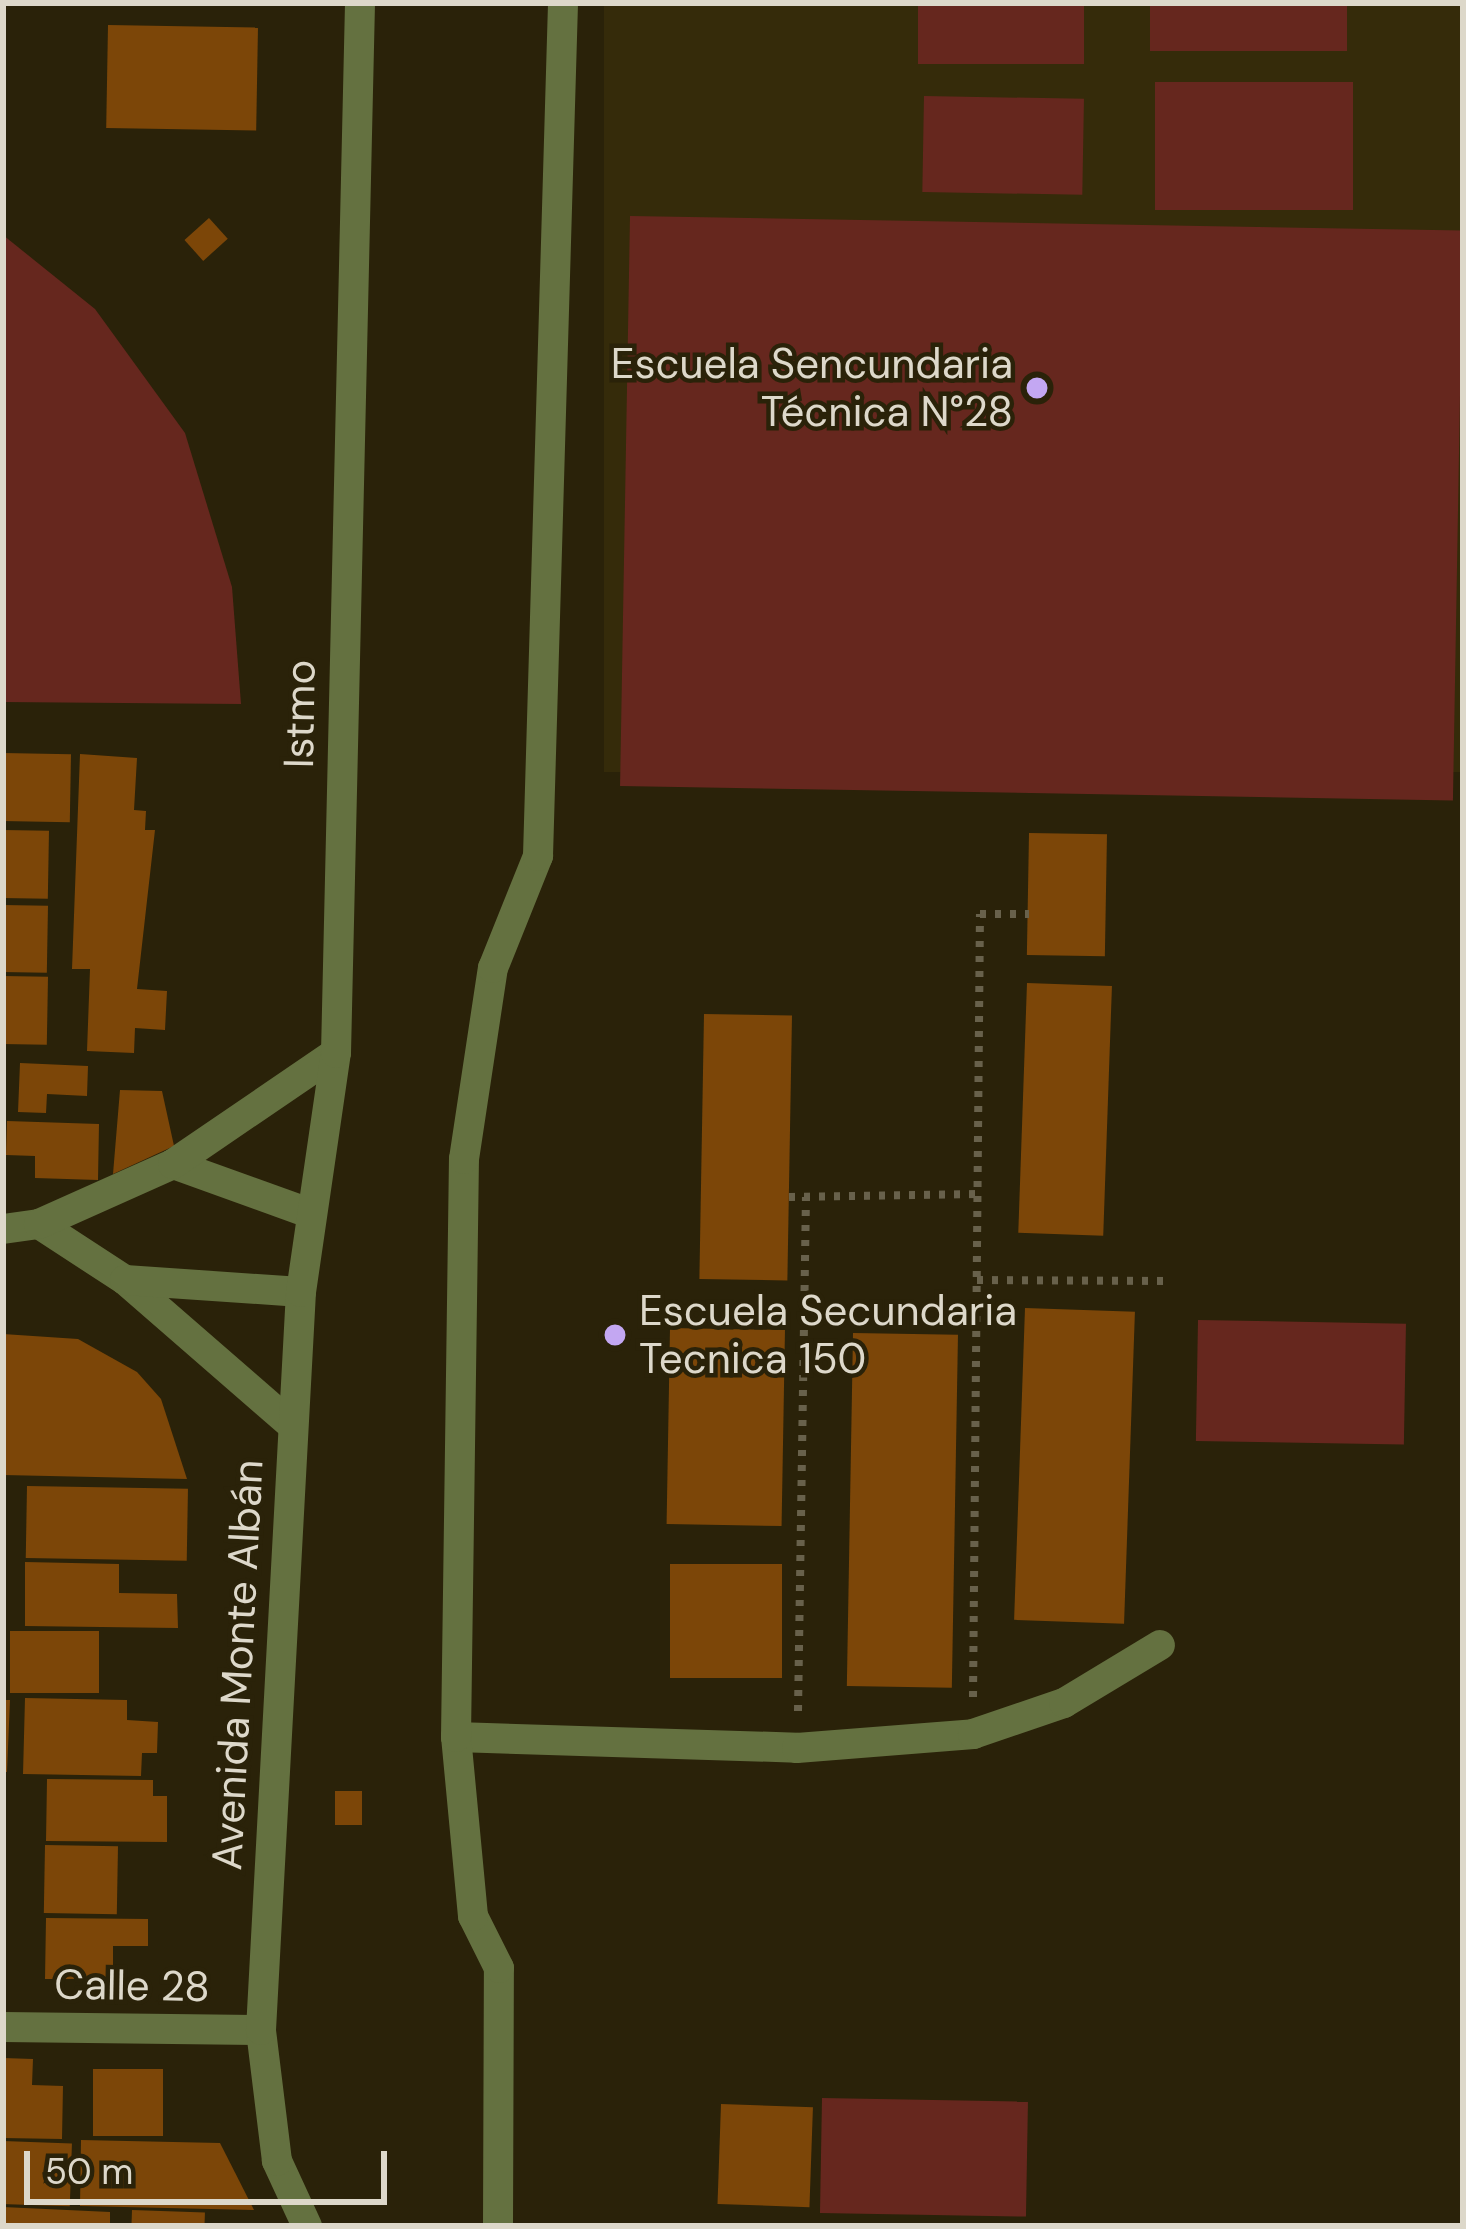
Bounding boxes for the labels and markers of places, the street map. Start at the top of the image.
place label: Escuela Sencundaria Técnica N°28 [611,339,1013,437]
marker: Escuela Sencundaria Técnica N°28 [1024,375,1050,401]
place label: Escuela Secundaria Tecnica 150 [639,1286,1017,1384]
marker: Escuela Secundaria Tecnica 150 [602,1322,628,1348]

